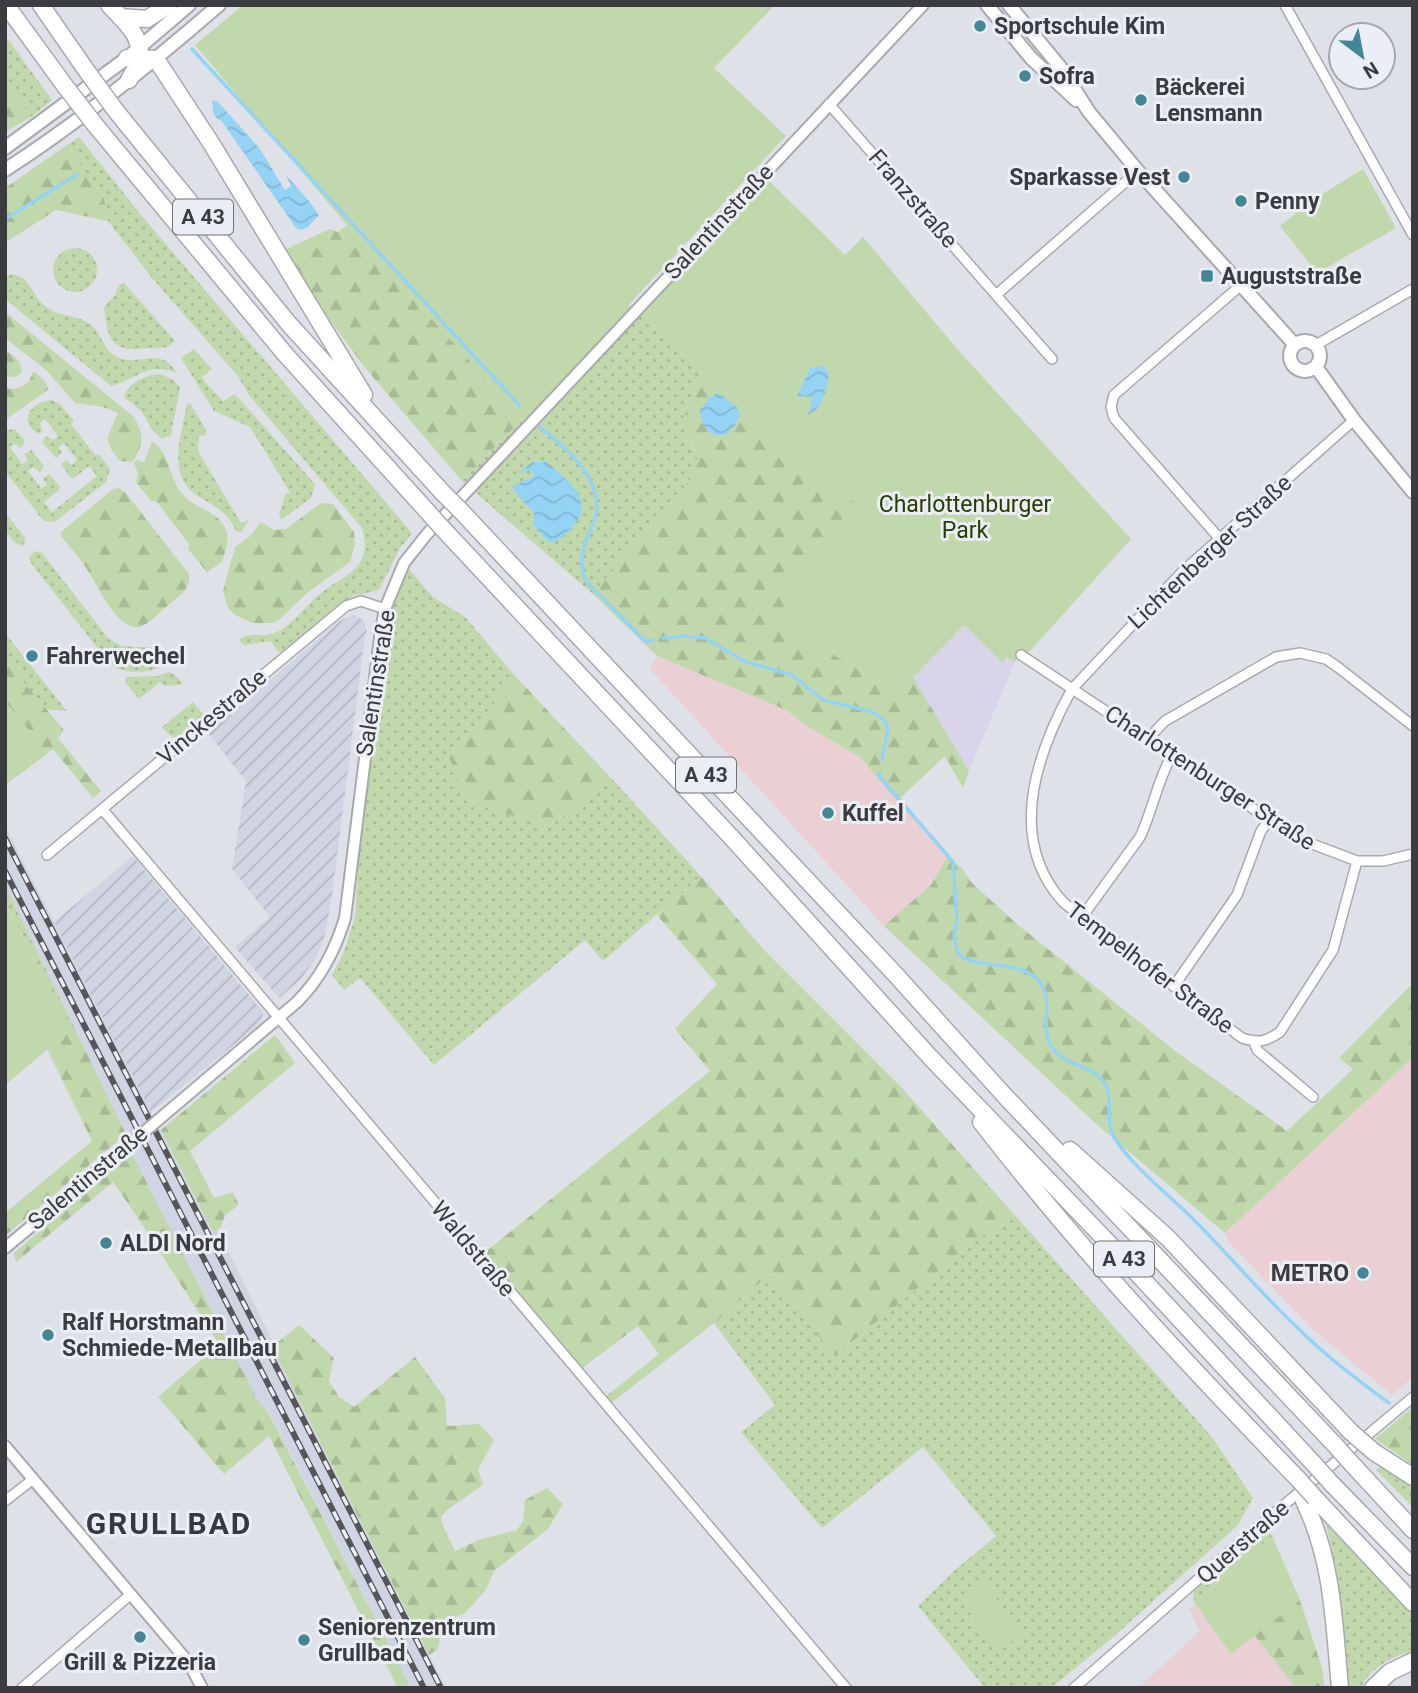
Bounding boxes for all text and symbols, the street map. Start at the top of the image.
place label: Sportschule Kim [994,13,1165,40]
marker: Sportschule Kim [972,18,988,34]
north arrow [1327,21,1397,91]
text: N [1359,57,1383,83]
place label: Sofra [1039,63,1095,90]
marker: Sofra [1017,68,1033,84]
place label: Bäckerei Lensmann [1155,74,1263,127]
marker: Bäckerei Lensmann [1133,92,1149,108]
street label: Franzstraße [863,144,963,254]
street label: Salentinstraße [659,159,779,285]
place label: Sparkasse Vest [1009,164,1170,191]
marker: Sparkasse Vest [1176,169,1192,185]
place label: Penny [1255,188,1320,215]
marker: Penny [1233,193,1249,209]
road number: A 43 [173,200,233,234]
place label: Auguststraße [1221,263,1362,290]
marker: Auguststraße [1199,268,1215,284]
street label: Lichtenberger Straße [1123,469,1297,635]
park label: Charlottenburger Park [879,491,1052,544]
street label: Salentinstraße [351,608,401,758]
place label: Fahrerwechel [46,643,185,670]
marker: Fahrerwechel [24,648,40,664]
street label: Vinckestraße [152,664,272,770]
street label: Charlottenburger Straße [1100,700,1320,856]
road number: A 43 [676,758,736,792]
place label: Kuffel [842,800,904,827]
marker: Kuffel [820,805,836,821]
street label: Tempelhofer Straße [1061,896,1239,1040]
street label: Salentinstraße [23,1120,153,1236]
street label: Waldstraße [425,1196,521,1302]
place label: ALDI Nord [120,1230,226,1257]
marker: ALDI Nord [98,1235,114,1251]
road number: A 43 [1094,1242,1154,1276]
place label: METRO [1271,1260,1349,1287]
marker: METRO [1355,1265,1371,1281]
place label: Ralf Horstmann Schmiede-Metallbau [62,1309,277,1362]
marker: Ralf Horstmann Schmiede-Metallbau [40,1327,56,1343]
street label: Querstraße [1191,1495,1295,1589]
district label: GRULLBAD [86,1506,252,1541]
place label: Seniorenzentrum Grullbad [318,1614,496,1667]
marker: Grill & Pizzeria [132,1629,148,1645]
marker: Seniorenzentrum Grullbad [296,1632,312,1648]
place label: Grill & Pizzeria [64,1649,216,1676]

